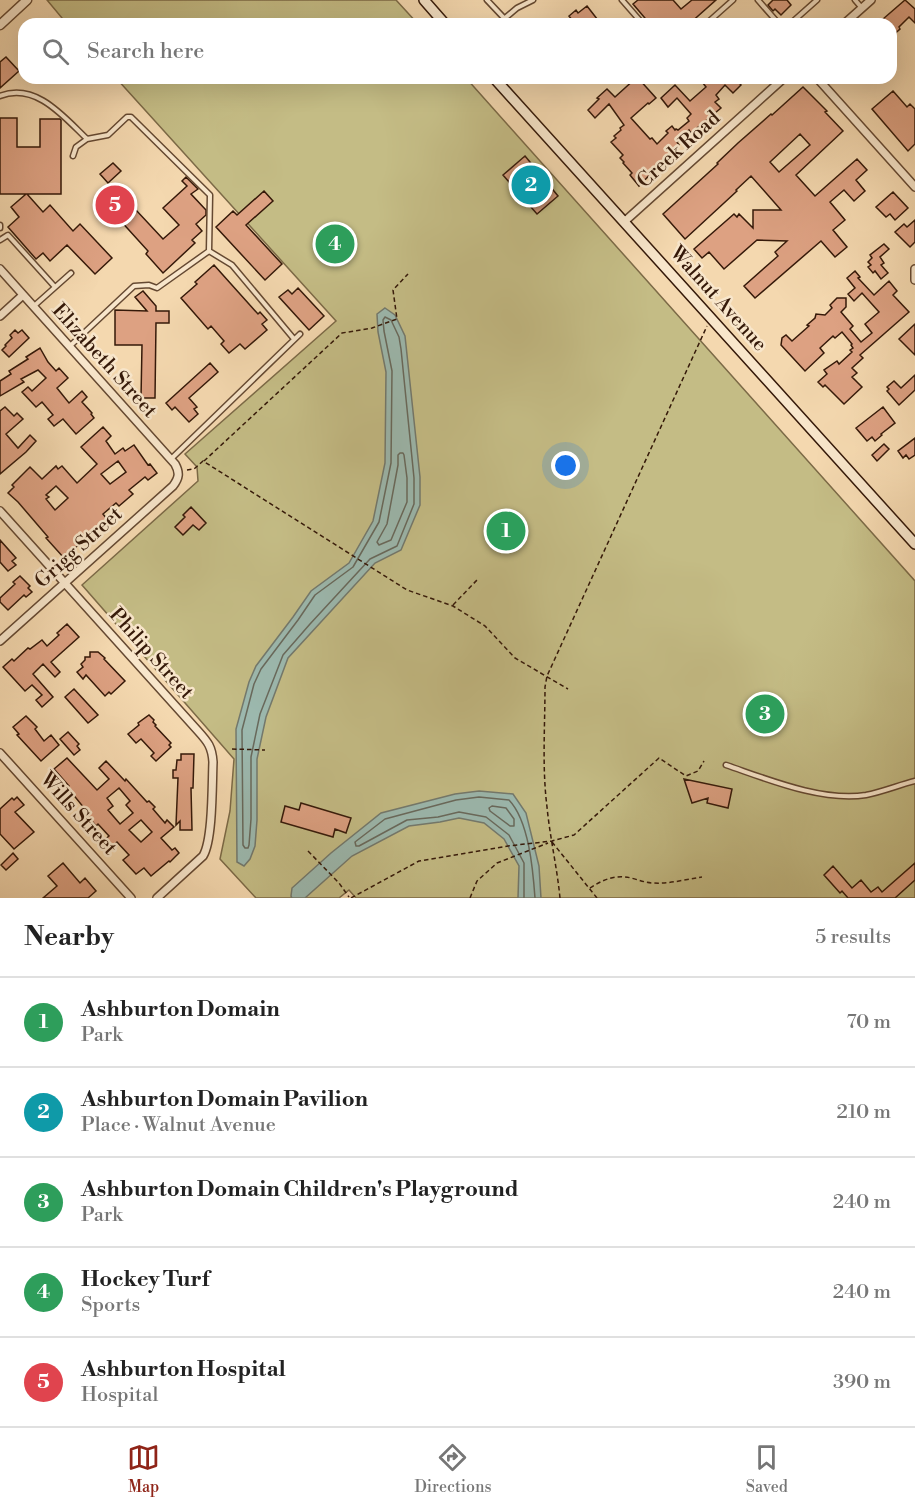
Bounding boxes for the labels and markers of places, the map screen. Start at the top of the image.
pin: 2 [512,162,550,207]
pin: 5 [96,182,134,228]
pin: 4 [316,222,354,266]
pin: 1 [486,508,526,554]
pin: 3 [746,692,784,736]

